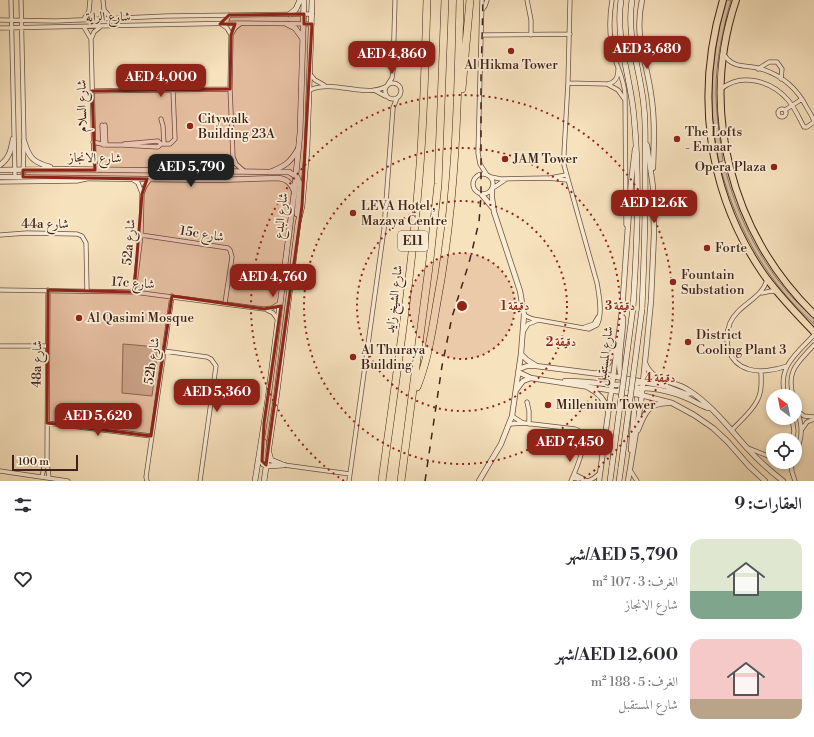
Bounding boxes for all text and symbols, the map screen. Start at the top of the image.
street label: شارع الراية [85,9,131,28]
pin: AED 3,680 [601,36,693,70]
pin: AED 4,860 [346,41,438,75]
text: AED 3,680 [613,41,681,57]
text: AED 4,860 [357,46,427,62]
marker: Al Hikma Tower [506,46,516,56]
place label: Al Hikma Tower [463,57,558,73]
pin: AED 4,000 [115,64,207,98]
text: AED 4,000 [125,69,197,85]
street label: شارع السلام [74,80,93,132]
place label: Citywalk Building 23A [197,111,276,142]
marker: Citywalk Building 23A [185,121,195,131]
place label: The Lofts - Emaar [685,124,742,155]
marker: The Lofts - Emaar [672,134,682,144]
street label: شارع الانجاز [66,150,122,169]
place label: JAM Tower [512,151,578,167]
pin: AED 5,790 [145,154,237,188]
marker: JAM Tower [500,154,510,164]
text: AED 5,790 [157,159,225,175]
place label: Opera Plaza [695,159,766,175]
marker: Opera Plaza [769,162,779,172]
pin: AED 12.6K [608,190,700,224]
street label: شارع البدع [271,192,294,240]
text: AED 12.6K [620,195,688,211]
place label: LEVA Hotel , Mazaya Centre [361,198,448,229]
marker: LEVA Hotel , Mazaya Centre [348,208,358,218]
street label: 44a شارع [21,216,69,235]
street label: 52a شارع [119,218,142,266]
street label: 15c شارع [178,223,225,248]
road number: E11 [398,231,428,251]
place label: Forte [715,240,747,256]
marker: Forte [702,243,712,253]
pin: AED 4,760 [227,264,319,298]
street label: شارع الشيخ زايد [382,264,409,334]
place label: Fountain Substation [681,267,745,298]
text: AED 4,760 [239,269,307,285]
street label: 17c شارع [111,274,155,295]
marker: Fountain Substation [668,277,678,287]
centre of rings [455,299,469,313]
text: 1 دقيقة [501,299,529,314]
text: 3 دقيقة [605,299,635,314]
place label: Al Qasimi Mosque [86,310,194,326]
marker: Al Qasimi Mosque [74,313,84,323]
street label: شارع المستقبل [593,325,620,387]
place label: District Cooling Plant 3 [696,327,786,358]
text: 2 دقيقة [546,335,576,350]
street label: 52b شارع [141,336,166,386]
marker: District Cooling Plant 3 [683,337,693,347]
street label: 48a شارع [29,340,48,388]
place label: Al Thuraya Building [360,342,426,373]
marker: Al Thuraya Building [348,352,358,362]
text: 4 دقيقة [645,371,675,386]
pin: AED 5,360 [171,379,263,413]
text: AED 5,360 [183,384,251,400]
north arrow [766,389,802,425]
map controls [766,389,802,469]
place label: Millenium Tower [556,397,656,413]
marker: Millenium Tower [543,400,553,410]
pin: AED 5,620 [52,403,144,437]
text: AED 5,620 [64,408,132,424]
pin: AED 7,450 [524,429,616,463]
button: locate [766,433,802,469]
text: AED 7,450 [536,434,604,450]
scale bar [12,453,78,472]
text: 100 m [18,455,49,469]
text: العقارات: 9 [734,493,802,515]
icon: filters [12,494,34,516]
text: AED 5,790/شهر [566,544,678,566]
icon: home [722,555,770,603]
icon: heart [12,568,34,590]
text: الغرف: 3 · 107 m² [592,574,678,590]
text: شارع الانجاز [625,597,678,613]
text: AED 12,600/شهر [555,644,678,666]
icon: home [722,655,770,703]
icon: heart [12,668,34,690]
text: الغرف: 5 · 188 m² [591,674,678,690]
text: شارع المستقبل [618,697,678,713]

